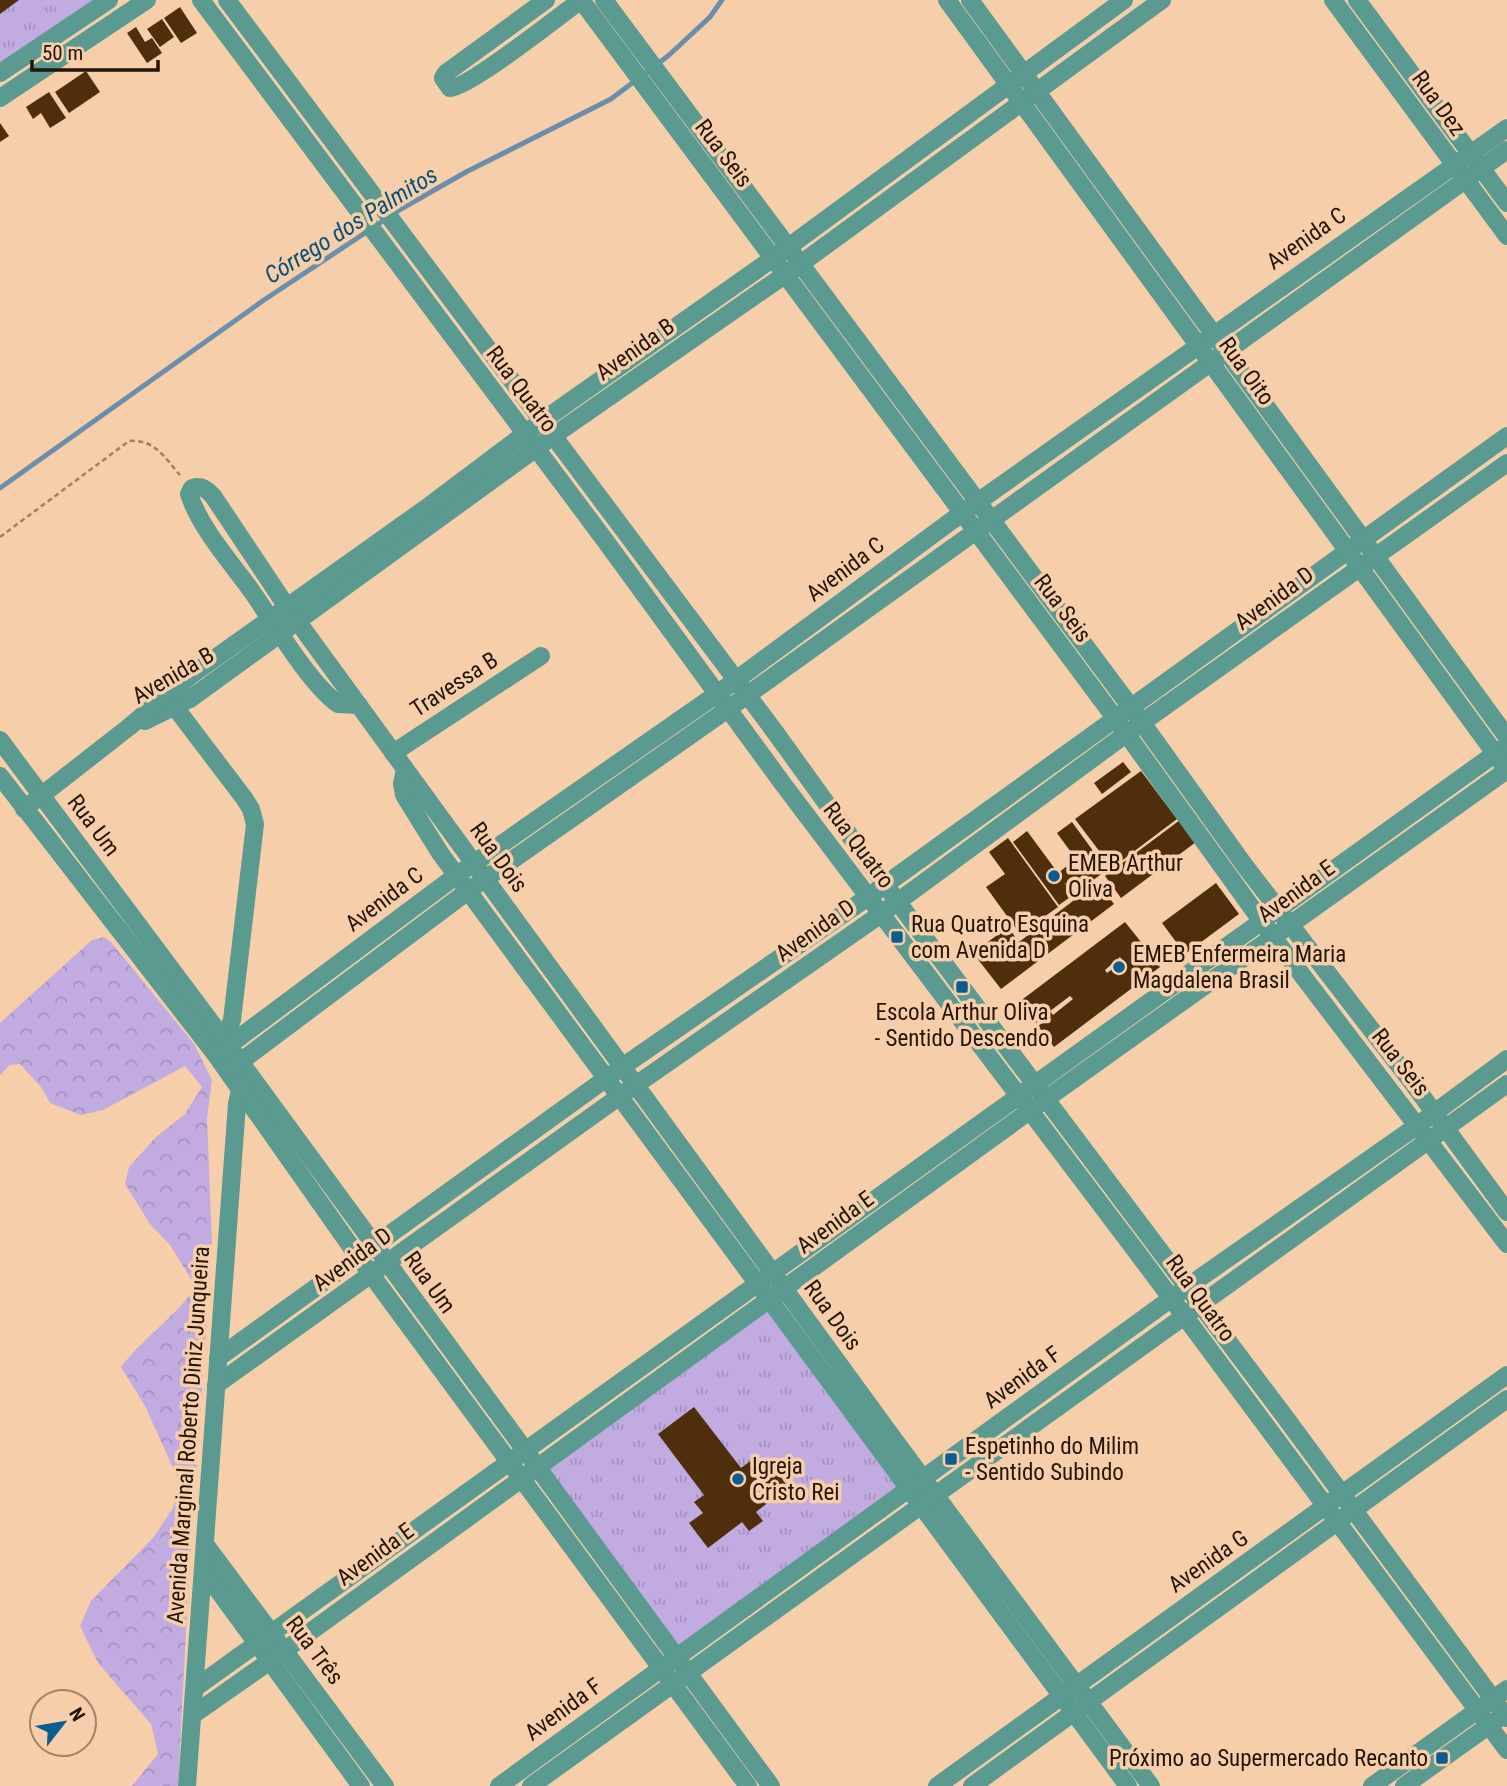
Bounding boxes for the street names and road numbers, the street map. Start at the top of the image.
street label: Rua Dez [1406,66,1471,141]
street label: Rua Seis [689,114,758,193]
street label: Avenida C [1262,201,1351,275]
street label: Avenida B [591,313,680,386]
street label: Rua Oito [1213,332,1280,410]
street label: Rua Quatro [481,341,563,438]
street label: Avenida C [801,531,890,607]
street label: Avenida D [1230,561,1319,636]
street label: Rua Seis [1028,569,1097,648]
street label: Avenida B [128,641,219,710]
street label: Travessa B [405,646,503,723]
street label: Rua Um [62,789,125,861]
street label: Rua Quatro [818,797,900,894]
street label: Rua Dois [464,817,533,898]
street label: Avenida E [1252,854,1340,928]
street label: Avenida C [340,861,429,937]
street label: Avenida D [771,893,860,967]
street label: Rua Seis [1366,1023,1435,1101]
street label: Avenida E [791,1185,879,1259]
street label: Avenida D [308,1222,397,1297]
street label: Avenida Marginal Roberto Diniz Junqueira [162,1245,215,1625]
street label: Rua Um [398,1246,461,1318]
street label: Rua Quatro [1160,1250,1241,1347]
street label: Rua Dois [798,1275,867,1356]
street label: Avenida F [979,1341,1066,1414]
street label: Avenida E [331,1517,419,1591]
street label: Avenida G [1163,1524,1253,1599]
street label: Rua Três [280,1611,349,1690]
street label: Avenida F [520,1673,607,1746]

